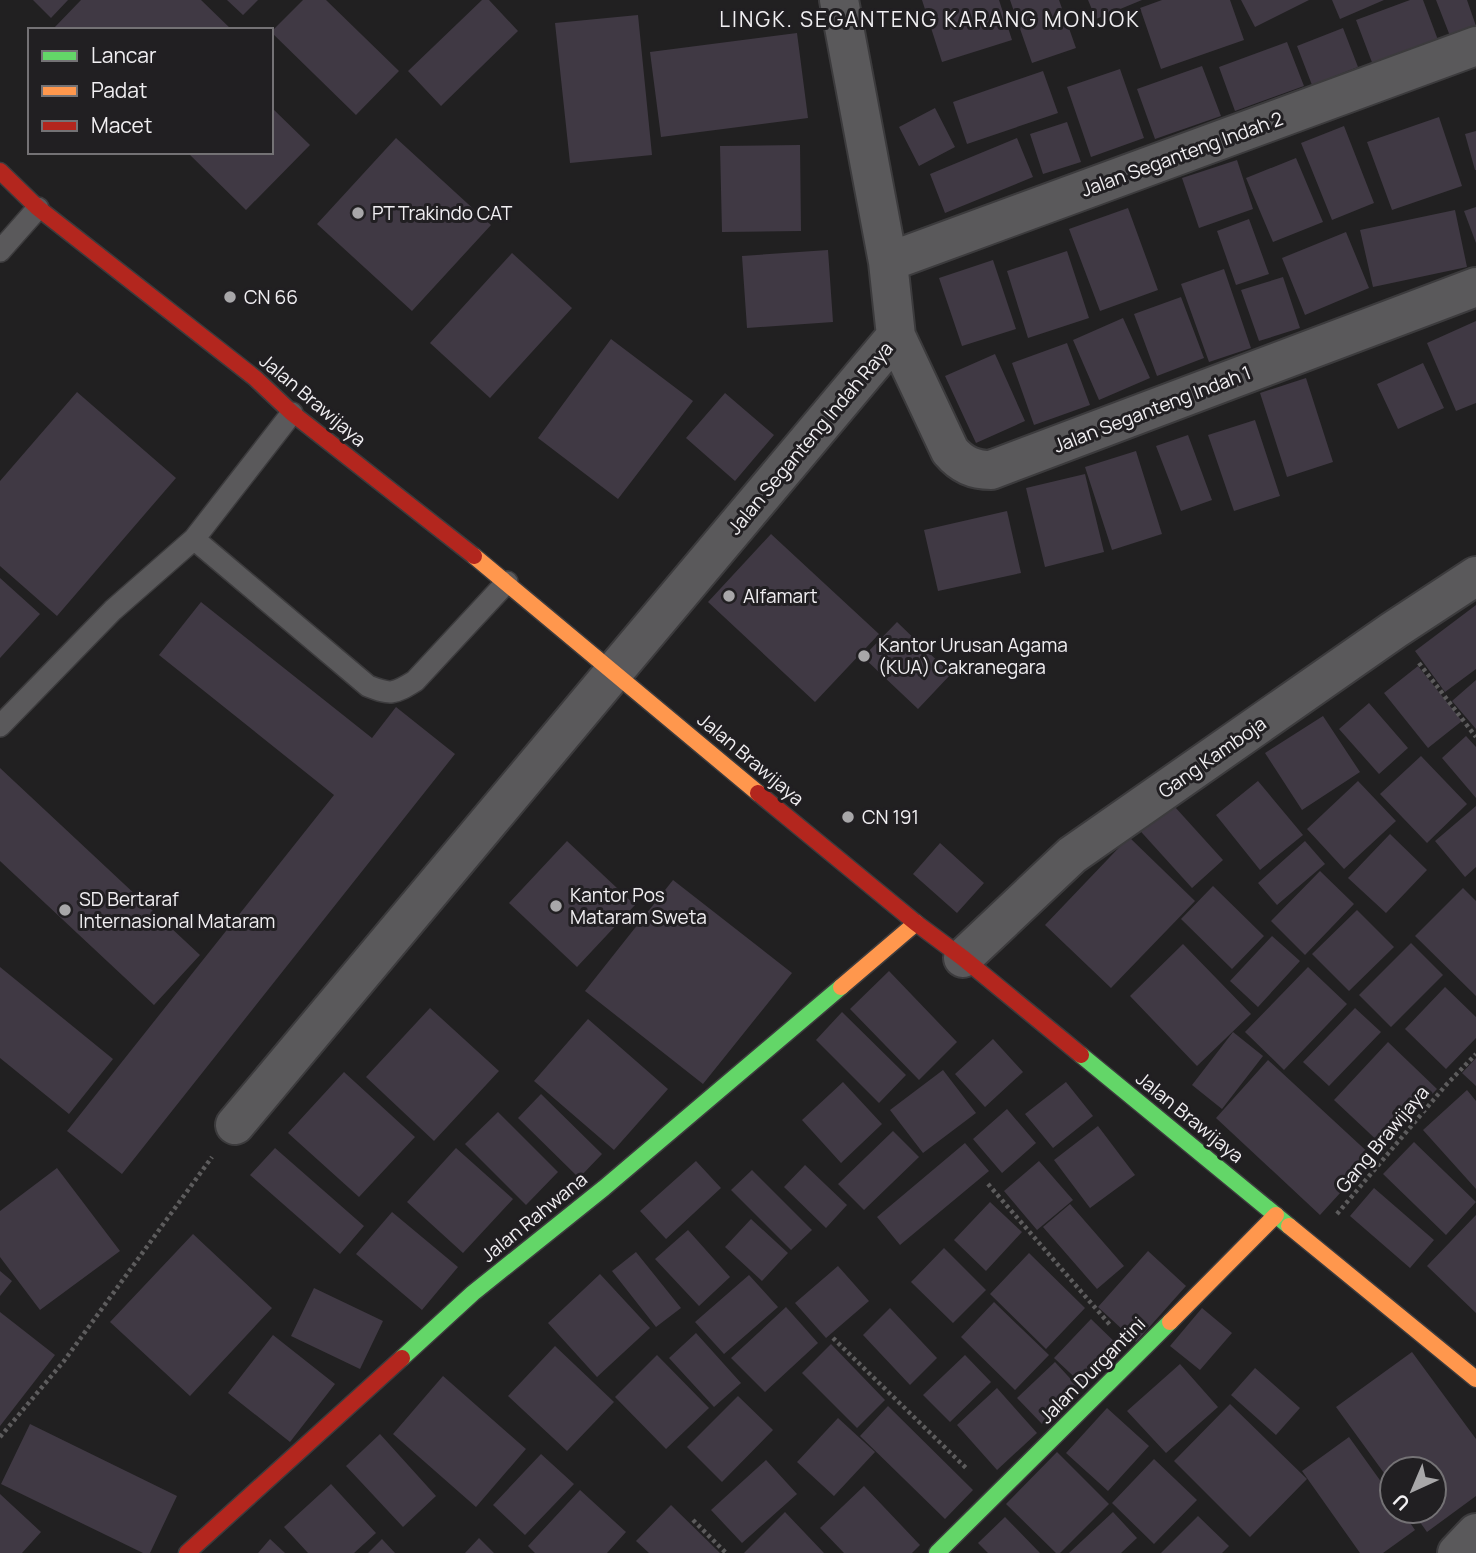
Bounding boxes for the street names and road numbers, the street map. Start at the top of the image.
street label: Jalan Seganteng Indah 2 [1077,105,1287,203]
street label: Jalan Seganteng Indah Raya [721,336,899,540]
street label: Jalan Brawijaya [254,348,372,452]
street label: Jalan Seganteng Indah 1 [1049,359,1255,459]
street label: Jalan Brawijaya [692,707,810,811]
street label: Gang Kamboja [1153,710,1271,804]
street label: Jalan Brawijaya [1131,1065,1249,1169]
street label: Gang Brawijaya [1329,1080,1435,1198]
street label: Jalan Rahwana [475,1166,593,1268]
street label: Jalan Durgantini [1033,1311,1151,1429]

